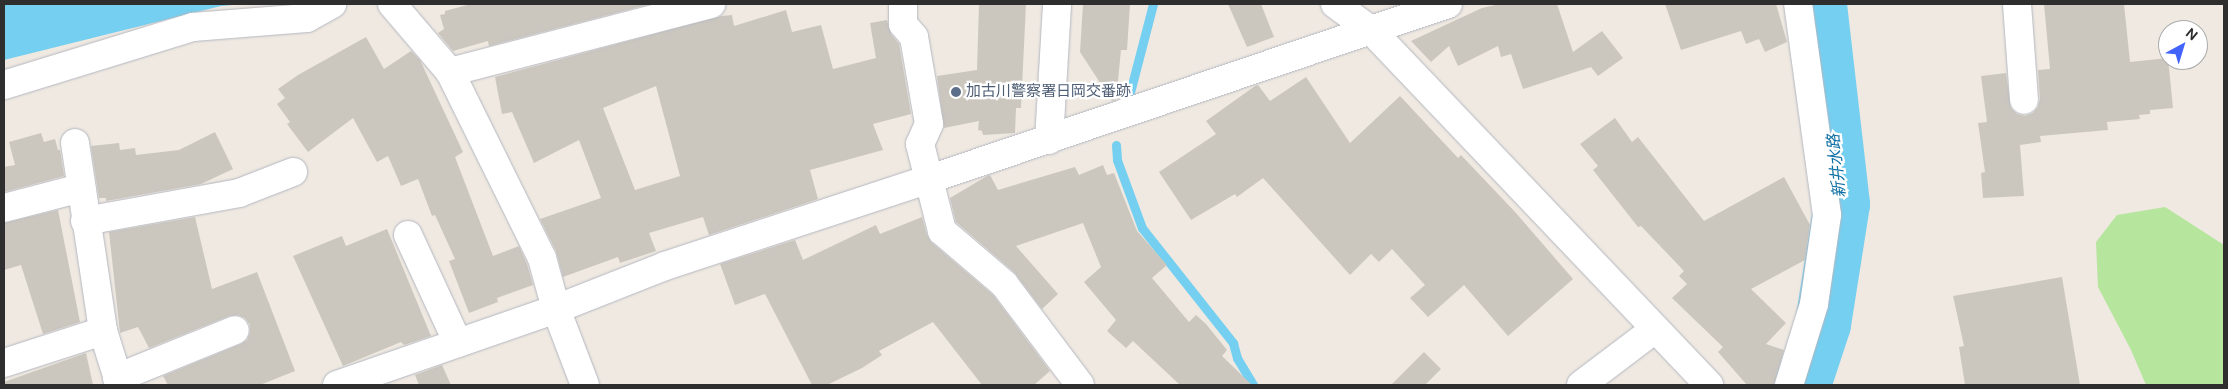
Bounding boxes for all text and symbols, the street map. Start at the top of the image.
north arrow [2158,20,2208,70]
text: N [2182,24,2201,44]
place label: 加古川警察署日岡交番跡 [966,83,1131,101]
marker: 加古川警察署日岡交番跡 [950,86,962,98]
water label: 新井水路 [1824,133,1850,199]

